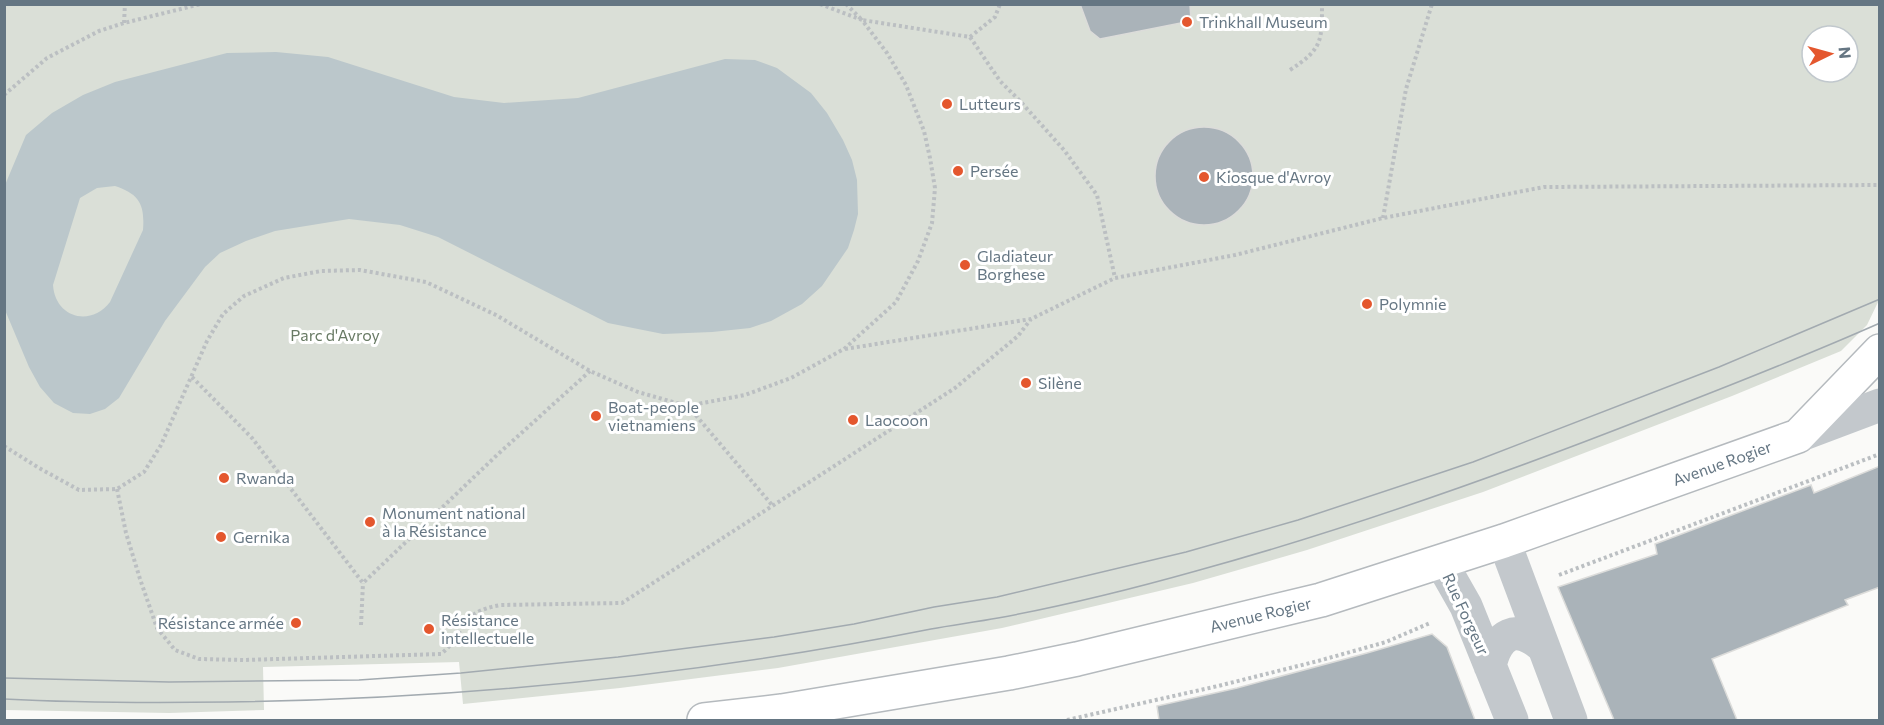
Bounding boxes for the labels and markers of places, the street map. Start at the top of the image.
place label: Trinkhall Museum [1199,12,1328,31]
marker: Trinkhall Museum [1180,15,1194,29]
place label: Lutteurs [959,94,1021,113]
marker: Lutteurs [940,97,954,111]
place label: Persée [970,161,1018,180]
marker: Persée [951,164,965,178]
place label: Kiosque d'Avroy [1216,167,1331,186]
marker: Kiosque d'Avroy [1197,170,1211,184]
place label: Gladiateur Borghese [977,246,1054,283]
marker: Gladiateur Borghese [958,258,972,272]
place label: Polymnie [1379,294,1446,313]
marker: Polymnie [1360,297,1374,311]
place label: Silène [1038,373,1082,392]
marker: Silène [1019,376,1033,390]
place label: Boat-people vietnamiens [608,397,699,434]
marker: Boat-people vietnamiens [589,409,603,423]
place label: Laocoon [865,410,928,429]
marker: Laocoon [846,413,860,427]
place label: Rwanda [236,468,294,487]
marker: Rwanda [217,471,231,485]
place label: Monument national à la Résistance [382,503,526,540]
marker: Monument national à la Résistance [363,515,377,529]
place label: Gernika [233,527,290,546]
marker: Gernika [214,530,228,544]
place label: Résistance intellectuelle [441,610,534,647]
place label: Résistance armée [158,613,284,632]
marker: Résistance armée [289,616,303,630]
marker: Résistance intellectuelle [422,622,436,636]

